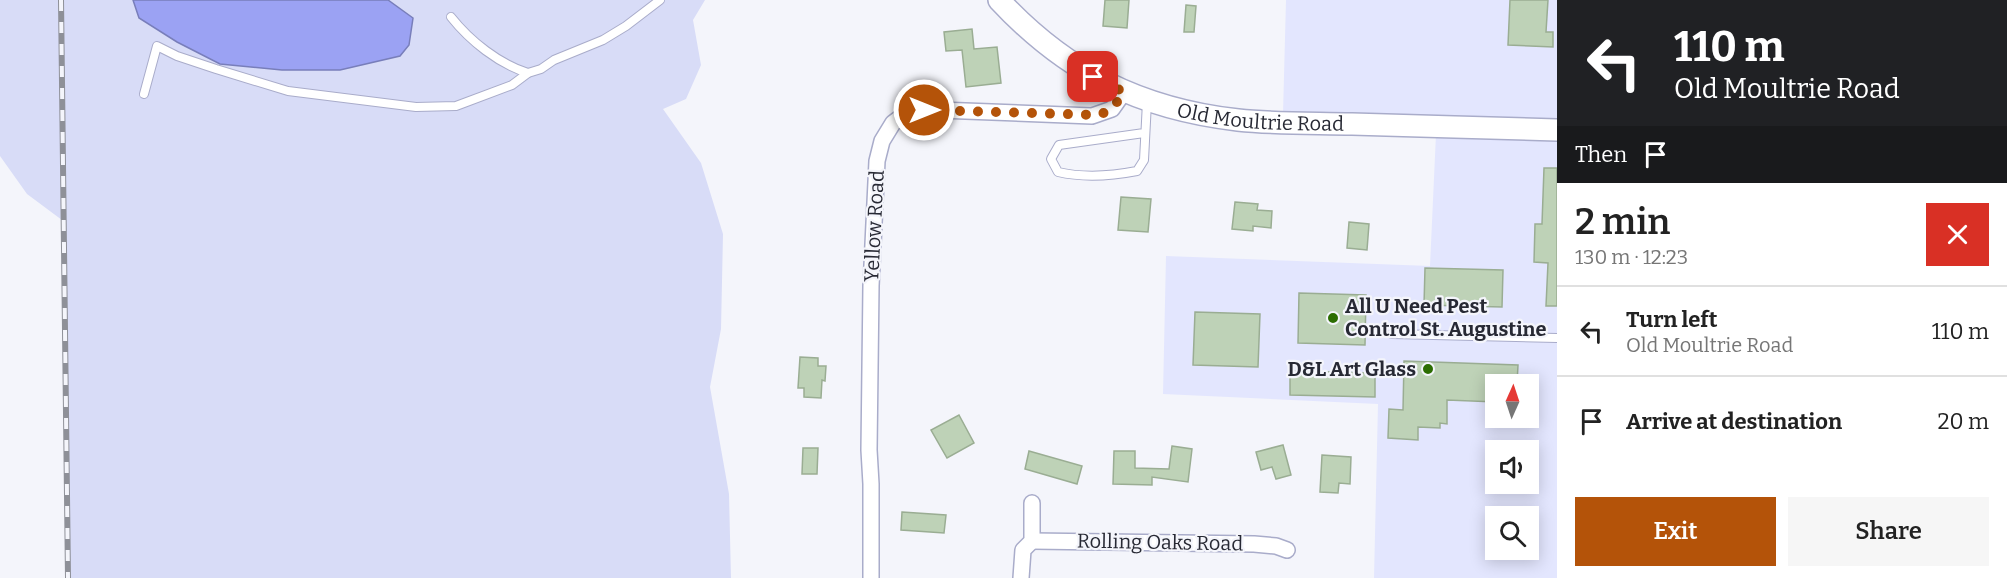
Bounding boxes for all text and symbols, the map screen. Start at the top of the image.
text: 110 m [1674,22,1785,72]
icon: left [1575,24,1653,102]
pin [1067,51,1118,102]
icon: arrive [1076,60,1109,93]
text: Old Moultrie Road [1674,73,1900,105]
position arrow [892,78,956,142]
street label: Old Moultrie Road [1175,97,1344,136]
icon: arrive [1639,138,1672,171]
text: Then [1575,141,1627,168]
street label: Yellow Road [859,169,889,283]
text: 2 min [1575,200,1670,244]
button: close [1926,203,1989,266]
text: 130 m · 12:23 [1575,245,1688,269]
place label: All U Need Pest Control St. Augustine [1345,294,1546,341]
text: Turn left [1626,306,1718,333]
marker: All U Need Pest Control St. Augustine [1326,311,1340,325]
icon: left [1575,315,1608,348]
text: 110 m [1932,318,1989,345]
text: Old Moultrie Road [1626,333,1793,357]
place label: D&L Art Glass [1287,357,1416,381]
marker: D&L Art Glass [1421,362,1435,376]
north arrow [1485,374,1539,428]
map controls [1485,374,1539,560]
icon: arrive [1575,405,1608,438]
text: Arrive at destination [1626,408,1842,435]
text: 20 m [1938,408,1989,435]
button: sound [1485,440,1539,494]
button: Exit [1575,497,1776,566]
button: Share [1788,497,1989,566]
button: search [1485,506,1539,560]
street label: Rolling Oaks Road [1077,529,1243,555]

